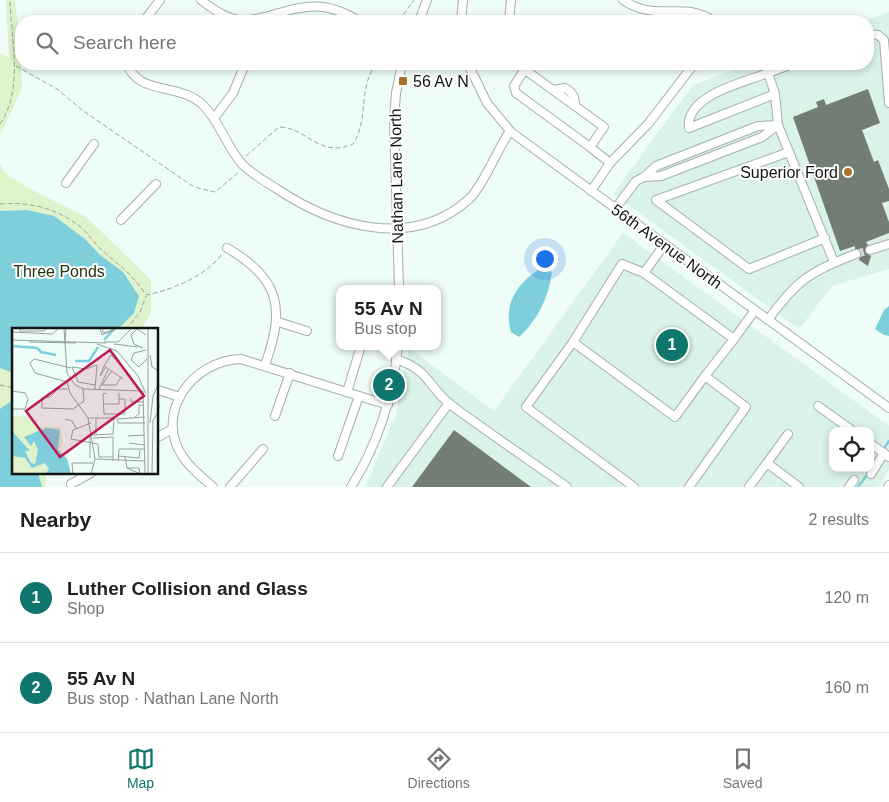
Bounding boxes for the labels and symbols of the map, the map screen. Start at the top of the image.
place label: 56 Av N [413,73,469,90]
marker: 56 Av N [397,75,409,87]
street label: Nathan Lane North [387,108,406,244]
place label: Superior Ford [740,164,838,181]
marker: Superior Ford [842,166,854,178]
street label: 56th Avenue North [608,201,725,292]
your location [532,246,558,272]
park label: Three Ponds [13,263,105,280]
pin: 1 [656,326,688,364]
inset map [12,328,159,474]
pin: 2 [373,366,405,404]

